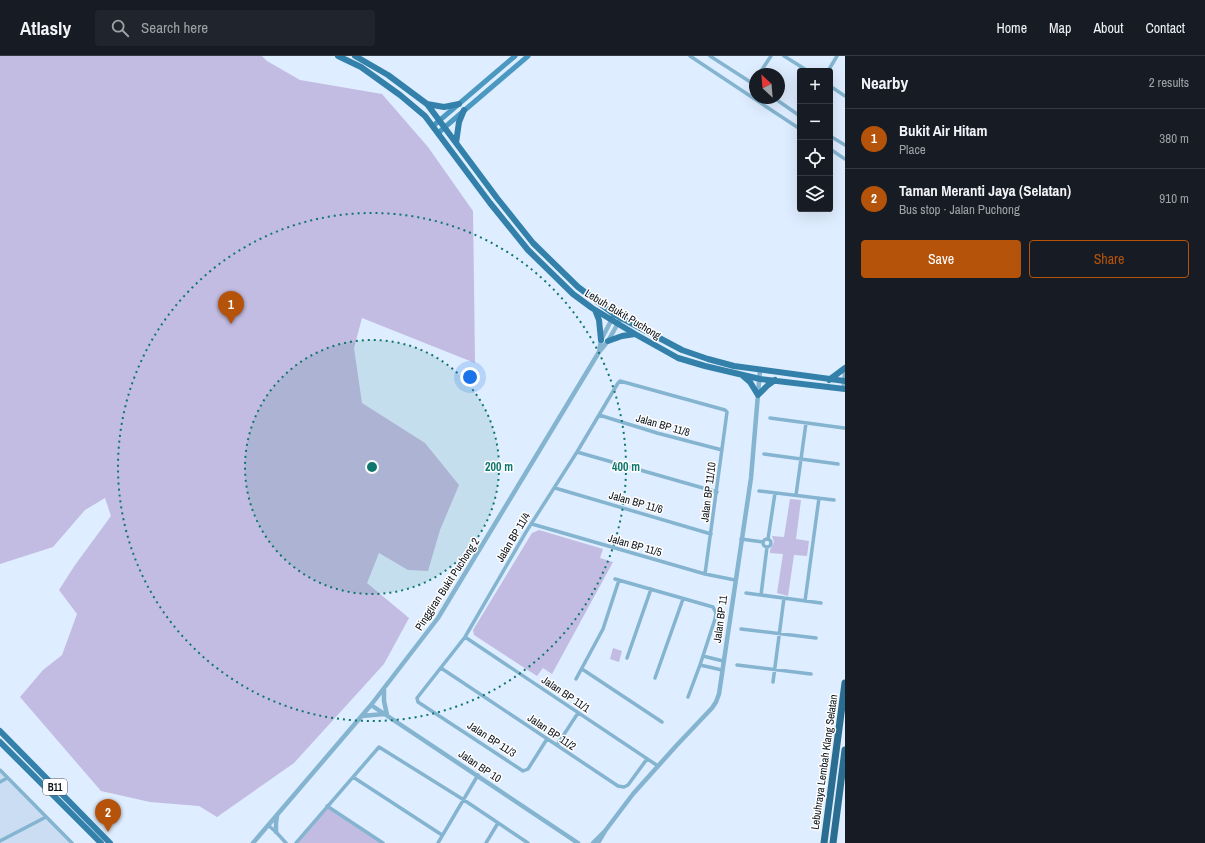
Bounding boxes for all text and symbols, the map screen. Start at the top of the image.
search box [95,10,375,46]
text: Atlasly [20,15,71,41]
icon: search [109,17,131,39]
text: Search here [141,17,208,38]
text: Home [996,19,1027,37]
text: Map [1049,19,1071,37]
text: About [1093,19,1123,37]
text: Contact [1145,19,1185,37]
north arrow [749,68,785,104]
map controls [797,68,833,212]
button: + [797,68,833,104]
text: Nearby [861,71,908,94]
text: 2 results [1149,74,1189,91]
button: − [797,104,833,140]
text: Bukit Air Hitam [899,120,987,141]
text: 1 [871,130,877,147]
text: 380 m [1159,130,1189,147]
button: locate [797,140,833,176]
text: Place [899,141,926,158]
button: layers [797,176,833,212]
text: Taman Meranti Jaya (Selatan) [899,180,1071,201]
text: 2 [871,190,877,207]
text: 910 m [1159,190,1189,207]
text: Bus stop · Jalan Puchong [899,201,1020,218]
button: Save [861,240,1021,278]
button: Share [1029,240,1189,278]
street label: Lebuh Bukit Puchong [582,286,664,342]
pin: 1 [218,291,244,324]
your location [460,367,480,387]
street label: Jalan BP 11/8 [634,411,692,439]
text: 200 m [485,459,513,475]
text: 400 m [612,459,640,475]
centre of rings [365,460,379,474]
street label: Jalan BP 11/10 [697,461,719,523]
street label: Jalan BP 11/6 [607,488,665,516]
street label: Jalan BP 11/4 [493,510,533,564]
street label: Jalan BP 11/5 [606,531,664,559]
street label: Pinggiran Bukit Puchong 2 [412,535,482,633]
street label: Jalan BP 11 [710,594,730,644]
street label: Jalan BP 11/1 [539,673,593,715]
street label: Lebuhraya Lembah Klang Selatan [808,693,840,831]
street label: Jalan BP 11/2 [525,711,579,753]
street label: Jalan BP 11/3 [465,718,519,760]
street label: Jalan BP 10 [456,747,504,785]
road number: B11 [43,779,67,795]
pin: 2 [95,799,121,832]

